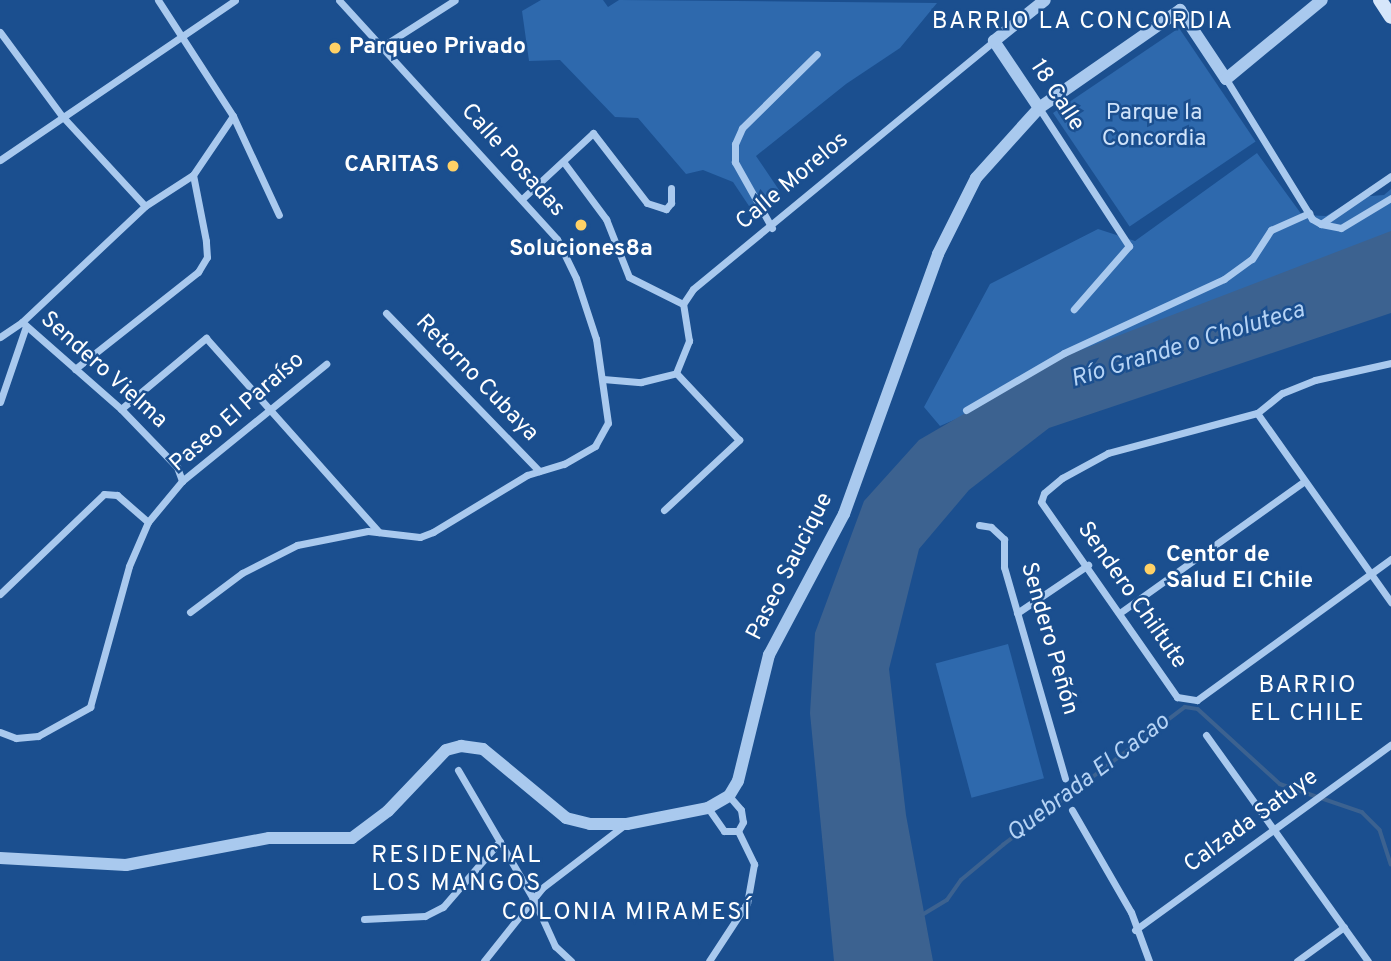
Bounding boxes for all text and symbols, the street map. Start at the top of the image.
district label: BARRIO LA CONCORDIA [934,9,1232,37]
place label: Parqueo Privado [349,34,526,62]
marker: Parqueo Privado [327,40,343,56]
street label: 18 Calle [1023,55,1089,137]
street label: Calle Posadas [454,99,570,223]
park label: Parque la Concordia [1102,100,1206,154]
street label: Calle Morelos [731,127,855,237]
place label: CARITAS [344,152,439,180]
marker: CARITAS [445,158,461,174]
marker: Soluciones8a [573,217,589,233]
place label: Soluciones8a [509,236,653,264]
water label: Río Grande o Choluteca [1068,297,1308,395]
street label: Sendero Vielma [33,306,173,436]
street label: Retorno Cubaya [409,310,543,448]
street label: Paseo El Paraíso [165,347,311,479]
street label: Paseo Saucique [742,489,840,645]
street label: Sendero Chiltute [1070,517,1192,675]
place label: Centor de Salud El Chile [1166,542,1313,596]
marker: Centor de Salud El Chile [1140,559,1160,579]
street label: Sendero Peñón [1013,560,1083,718]
district label: BARRIO EL CHILE [1251,673,1365,729]
water label: Quebrada El Cacao [1002,709,1176,849]
street label: Calzada Satuye [1180,764,1324,880]
district label: RESIDENCIAL LOS MANGOS [373,843,541,899]
district label: COLONIA MIRAMESÍ [503,900,751,928]

